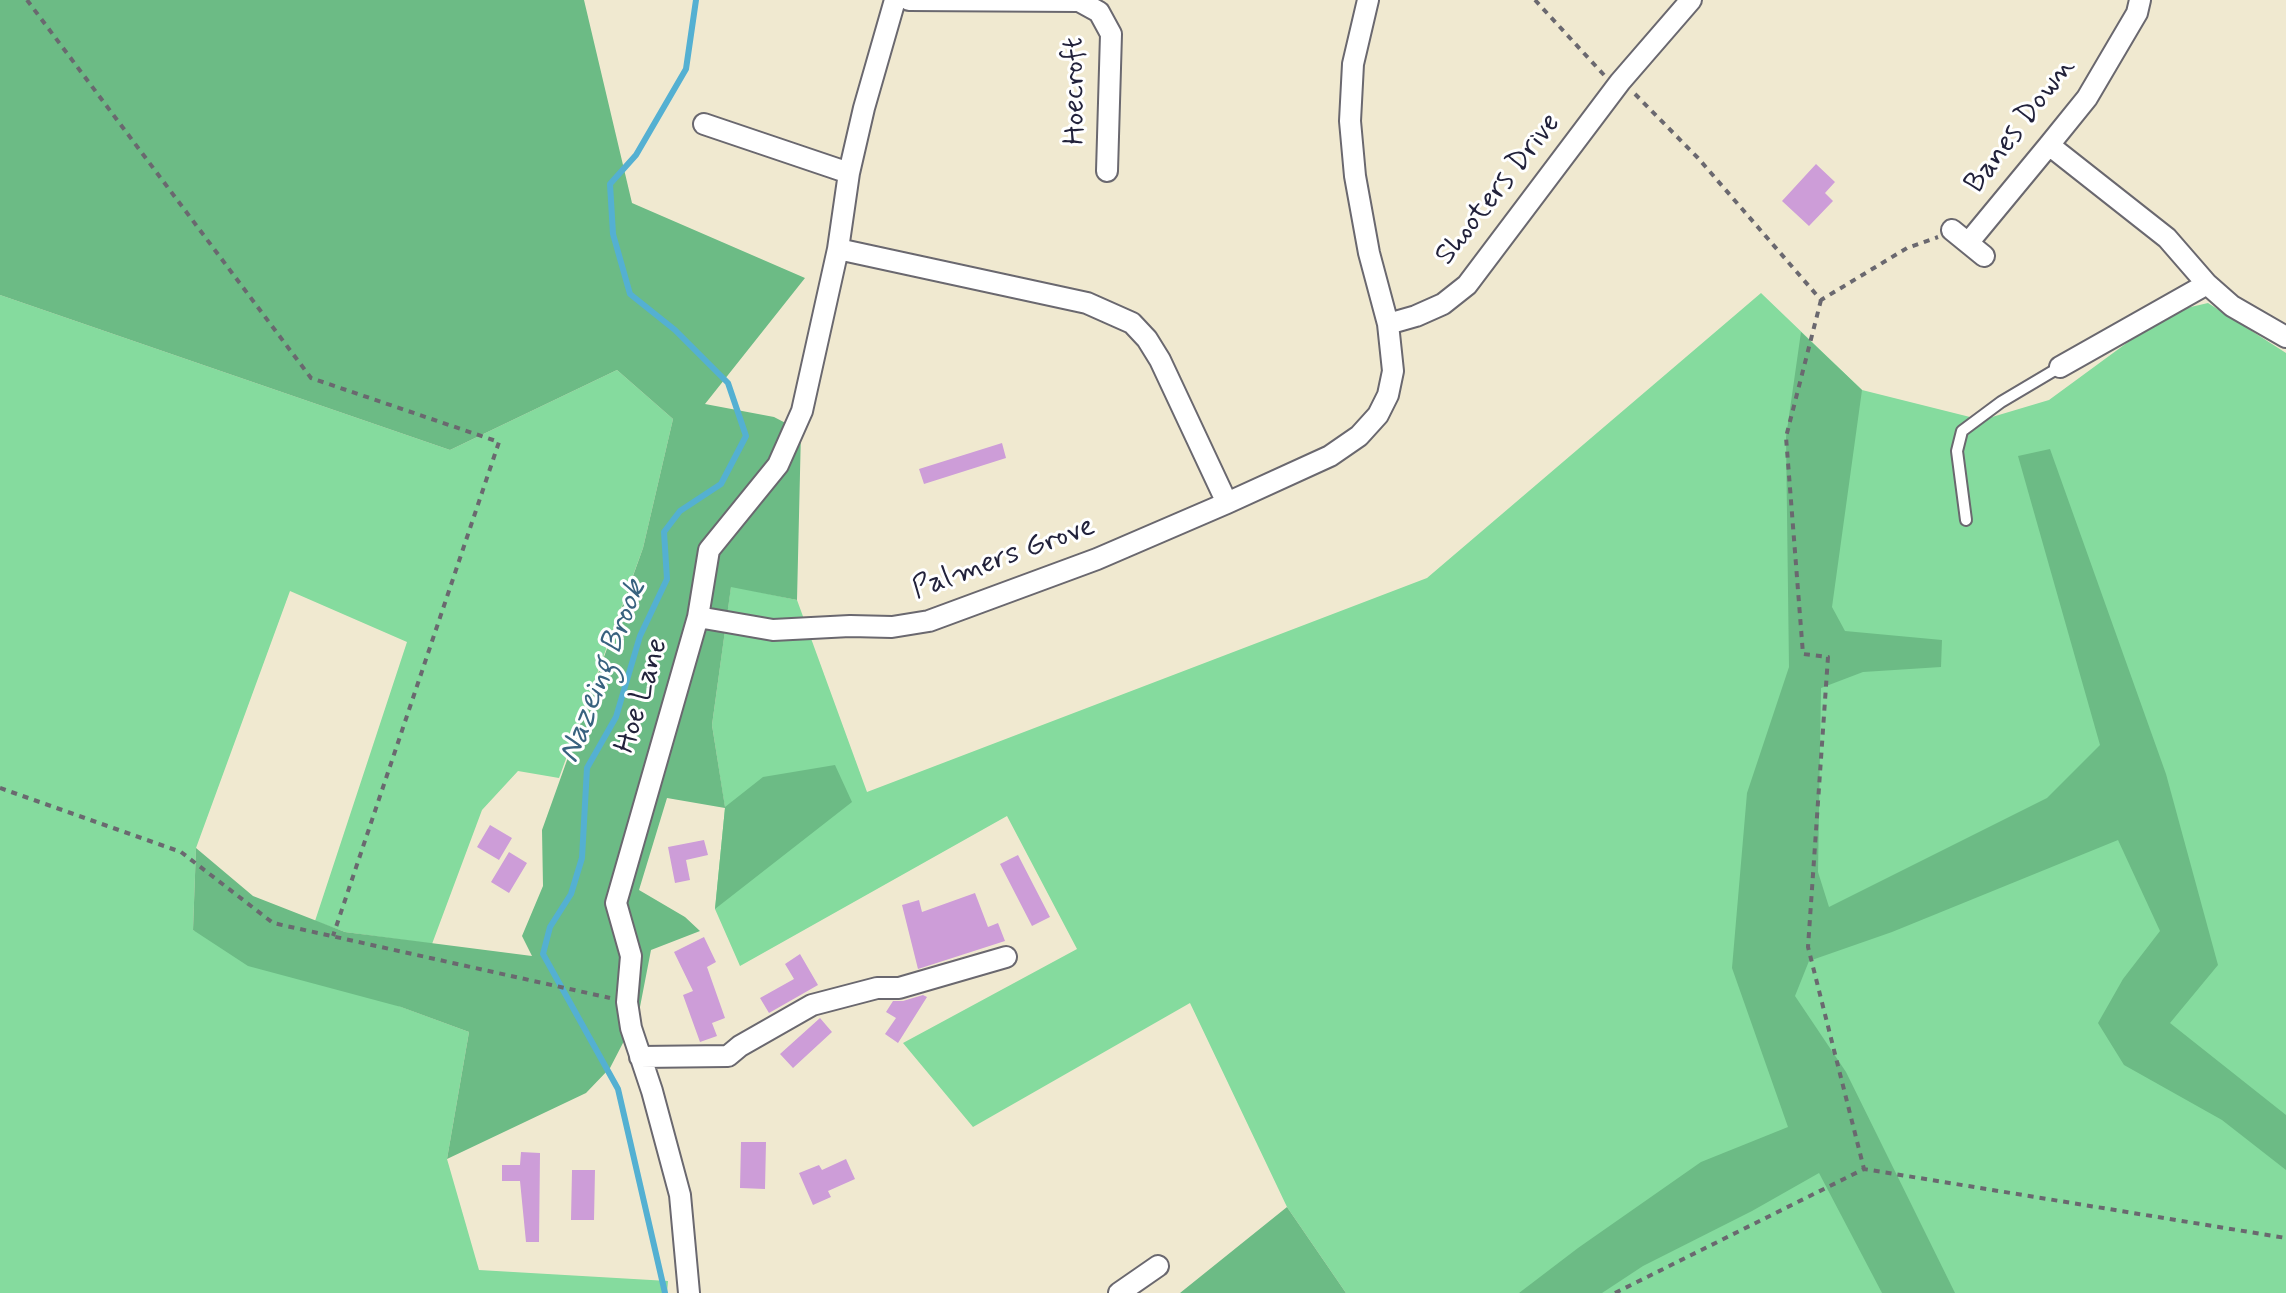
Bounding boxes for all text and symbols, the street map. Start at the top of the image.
street label: Hoecroft [1057,37,1095,145]
street label: Banes Down [1958,51,2084,201]
street label: Shooters Drive [1428,107,1570,273]
street label: Palmers Grove [908,509,1100,609]
water label: Nazeing Brook [552,575,656,769]
street label: Hoe Lane [608,634,678,758]

